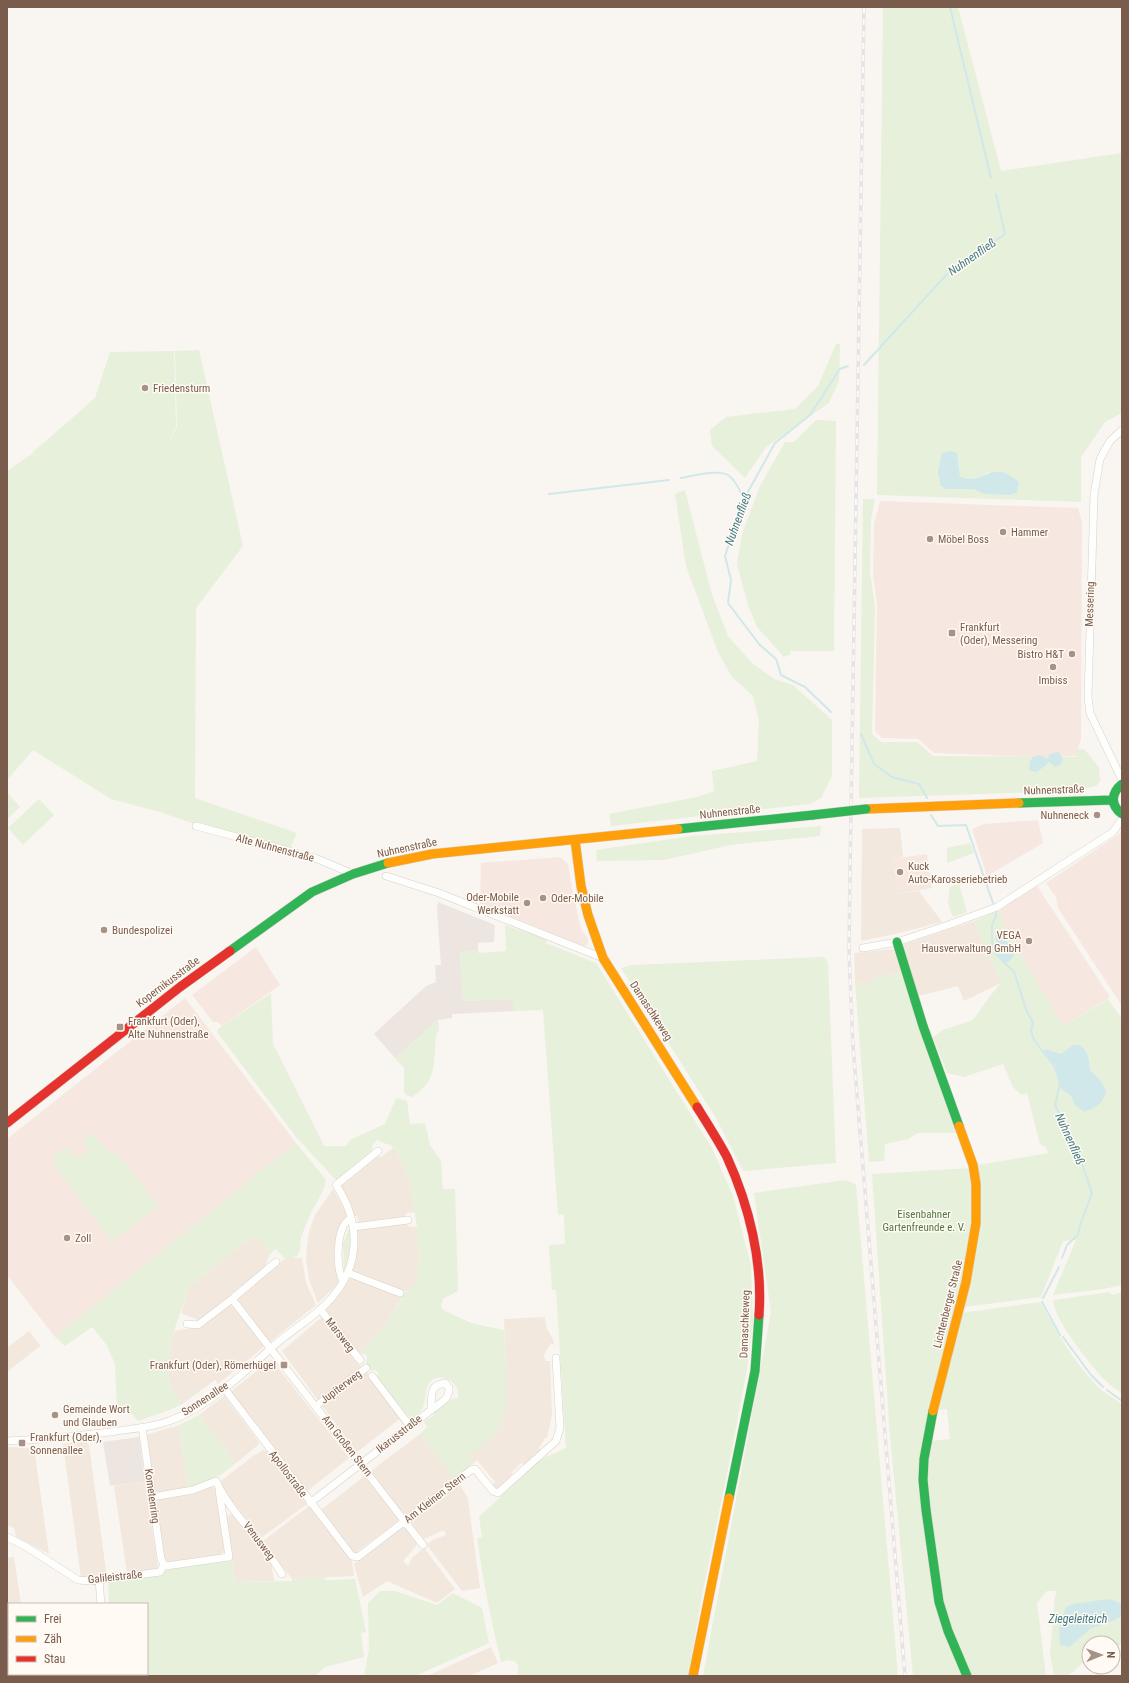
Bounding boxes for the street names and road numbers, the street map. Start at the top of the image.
street label: Messering [1083,581,1097,627]
street label: Nuhnenstraße [1023,782,1085,798]
street label: Nuhnenstraße [699,802,761,822]
street label: Alte Nuhnenstraße [234,831,316,865]
street label: Nuhnenstraße [376,835,438,861]
street label: Kopernikusstraße [134,954,202,1010]
street label: Damaschkeweg [627,979,675,1043]
street label: Lichtenberger Straße [931,1259,965,1349]
street label: Damaschkeweg [737,1290,753,1358]
street label: Marsweg [323,1315,357,1355]
street label: Jupiterweg [318,1367,364,1407]
street label: Sonnenallee [179,1379,231,1419]
street label: Ikarusstraße [374,1412,424,1456]
street label: Am Großen Stern [319,1413,375,1479]
street label: Apollostraße [266,1448,310,1500]
street label: Kometenring [142,1468,162,1524]
street label: Am Kleinen Stern [402,1470,468,1526]
street label: Venusweg [240,1519,278,1563]
street label: Galileistraße [87,1568,143,1586]

